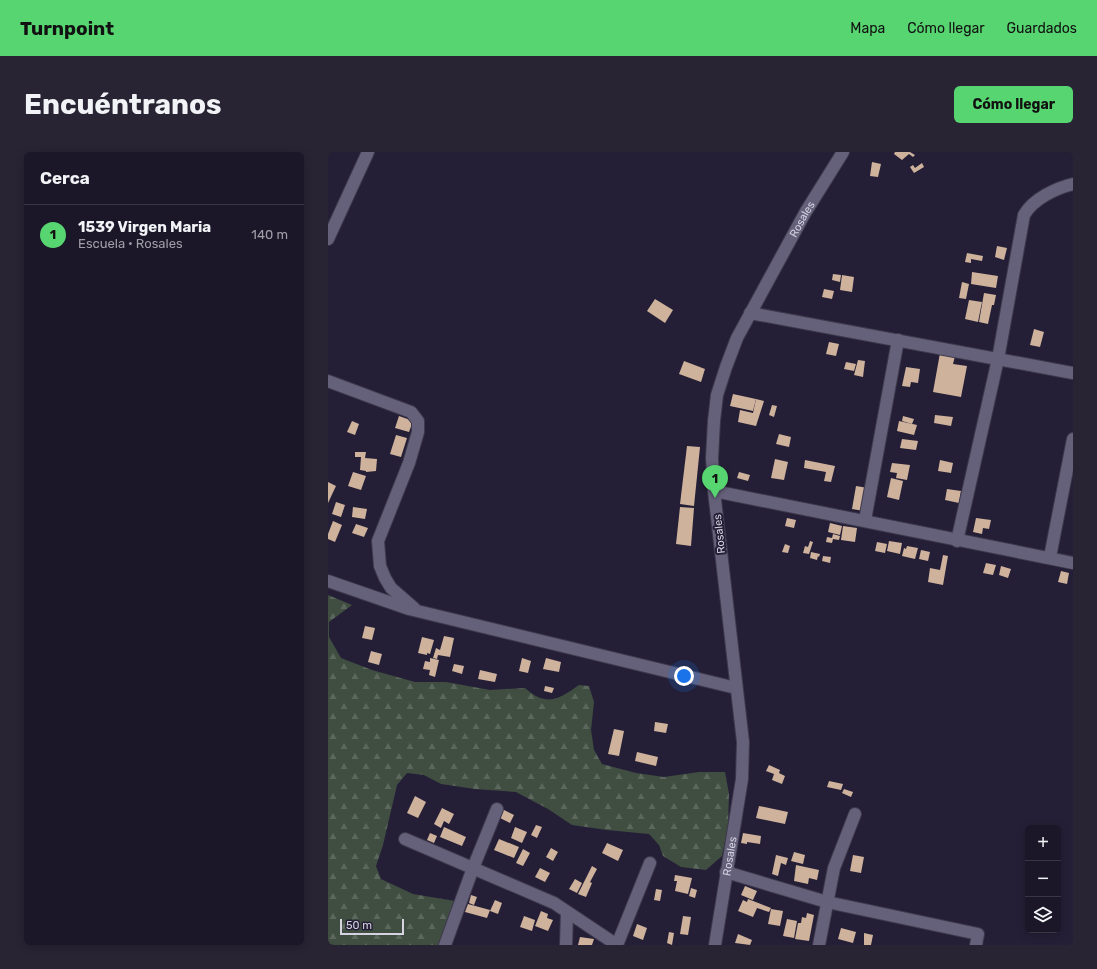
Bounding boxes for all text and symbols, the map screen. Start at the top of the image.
text: Turnpoint [20,17,114,40]
text: Mapa [850,20,885,37]
text: Cómo llegar [907,20,985,37]
text: Guardados [1007,20,1077,37]
button: Cómo llegar [954,86,1073,123]
text: Encuéntranos [24,88,222,121]
text: Cerca [40,168,90,188]
street label: Rosales [787,199,818,240]
text: 1539 Virgen Maria [78,218,211,236]
text: 1 [50,227,56,242]
text: 140 m [251,227,288,242]
text: Escuela · Rosales [78,236,183,251]
pin: 1 [702,465,728,498]
street label: Rosales [711,513,728,554]
your location [674,666,694,686]
map controls [1025,825,1061,933]
button: + [1025,825,1061,861]
street label: Rosales [720,835,740,877]
button: − [1025,861,1061,897]
button: layers [1025,897,1061,933]
scale bar [340,917,404,936]
text: 50 m [346,919,372,932]

